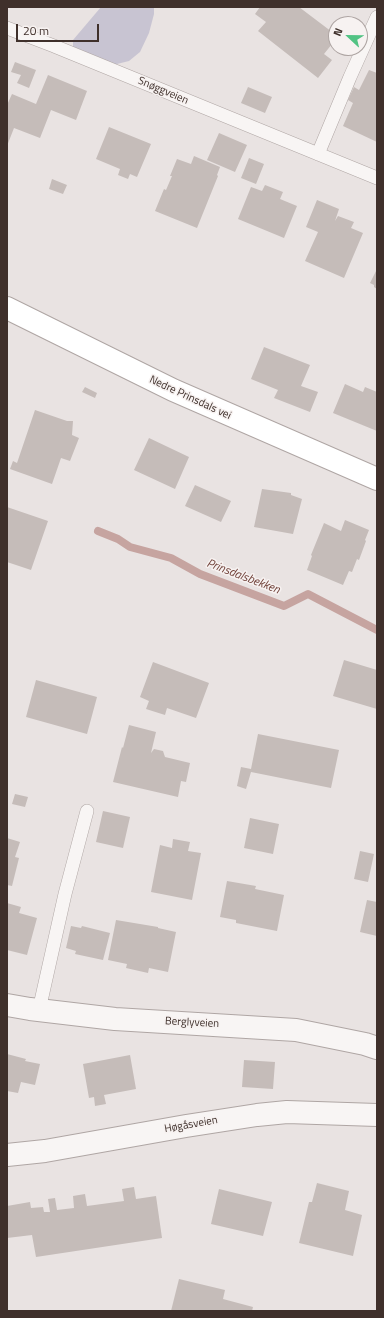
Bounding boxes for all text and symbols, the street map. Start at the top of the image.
scale bar [18,16,101,42]
north arrow [328,16,368,56]
text: 20 m [23,21,49,40]
text: N [329,25,347,38]
street label: Snøggveien [136,74,190,108]
street label: Nedre Prinsdals vei [147,373,233,423]
water label: Prinsdalsbekken [204,556,282,598]
street label: Berglyveien [165,1015,219,1031]
street label: Høgåsveien [163,1114,219,1136]

